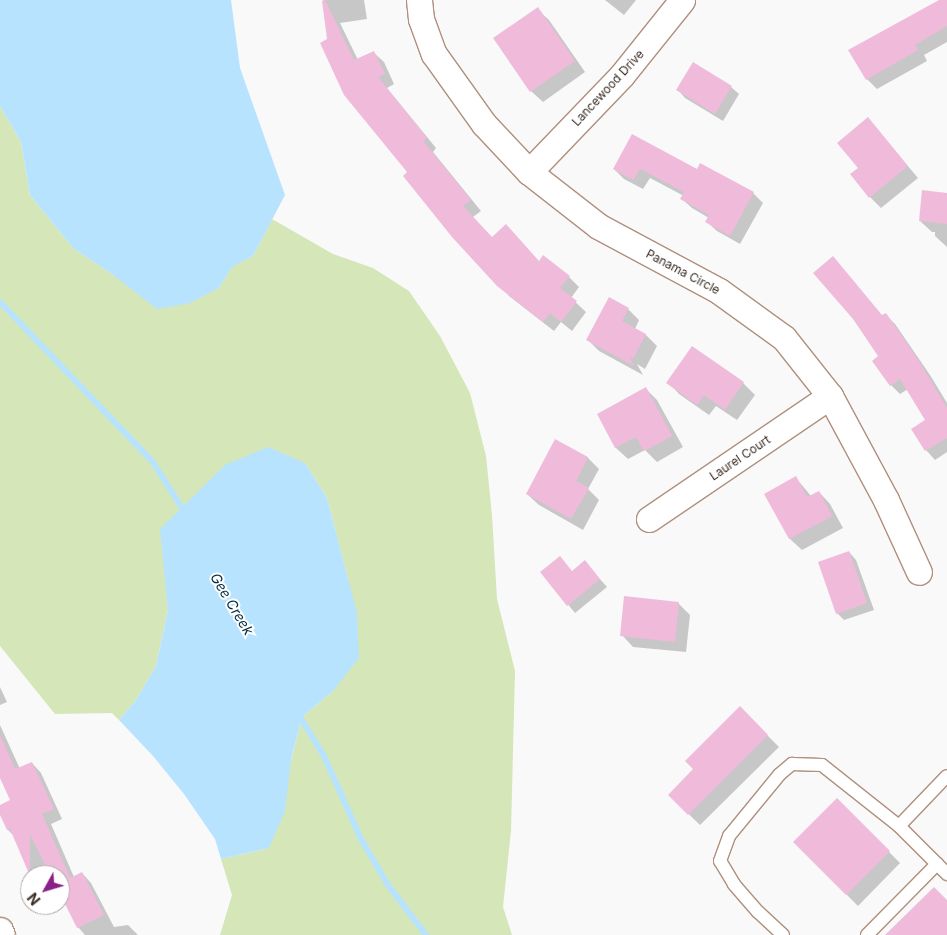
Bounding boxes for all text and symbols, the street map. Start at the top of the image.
street label: Lancewood Drive [569,47,647,129]
street label: Panama Circle [644,246,722,298]
street label: Laurel Court [707,432,773,484]
water label: Gee Creek [207,570,257,638]
north arrow [20,865,70,915]
text: N [24,890,44,909]

